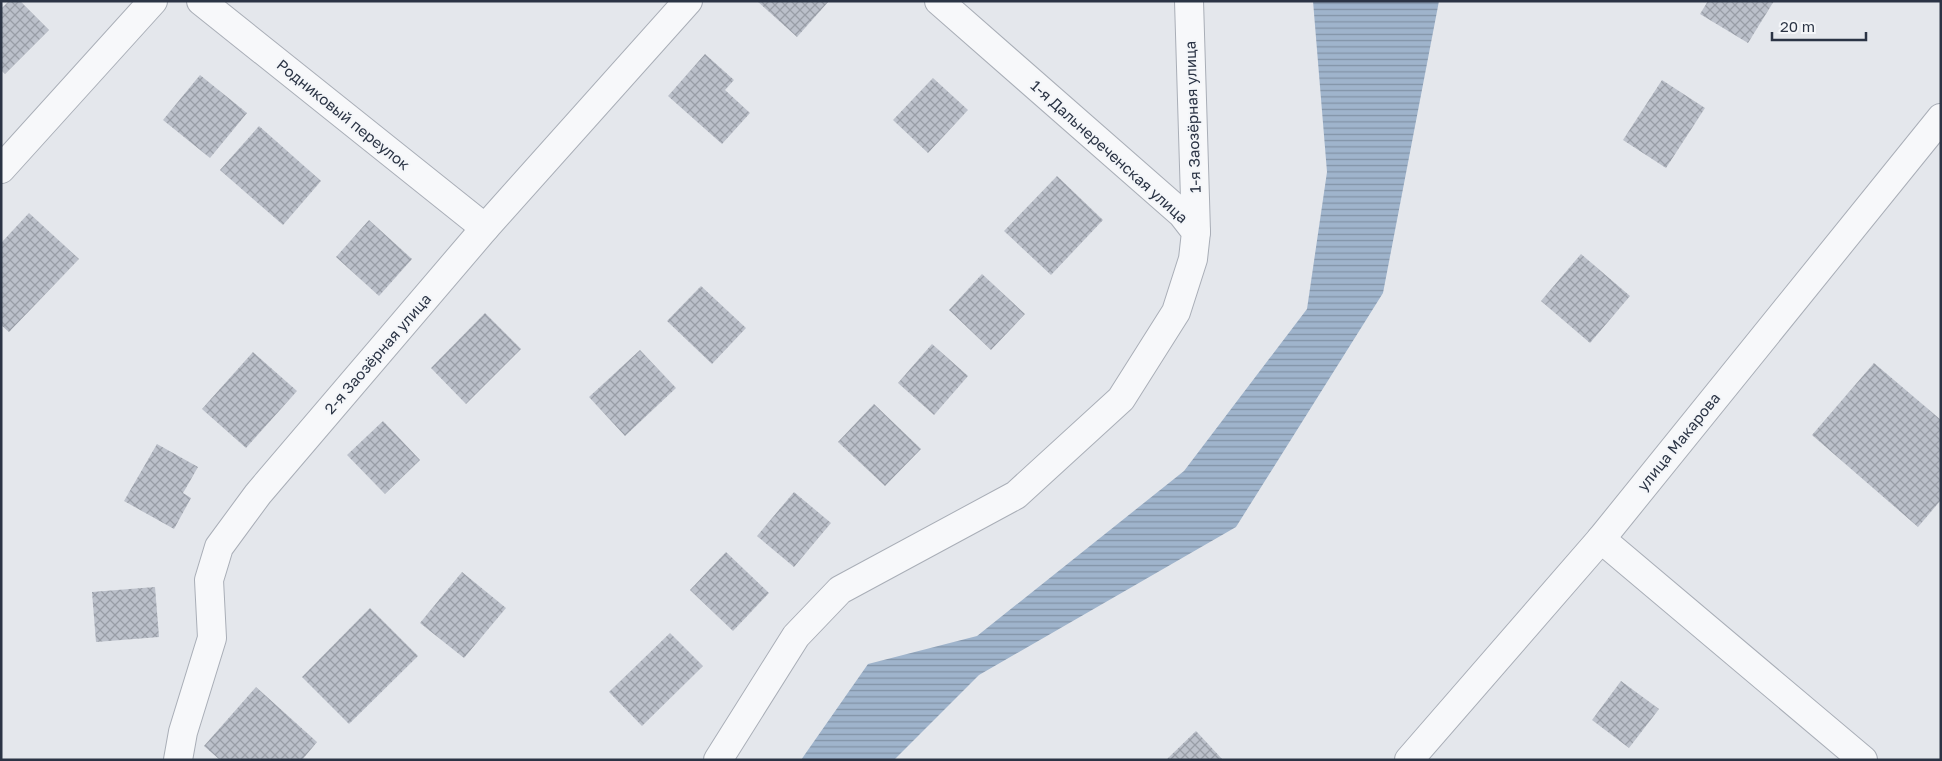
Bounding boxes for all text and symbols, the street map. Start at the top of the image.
scale bar [1772,10,1866,42]
text: 20 m [1780,17,1815,35]
street label: 1-я Заозёрная улица [1180,41,1204,193]
street label: Родниковый переулок [274,55,414,173]
street label: 1-я Дальнереченская улица [1028,76,1192,226]
street label: 2-я Заозёрная улица [320,290,434,417]
street label: улица Макарова [1633,389,1723,494]

